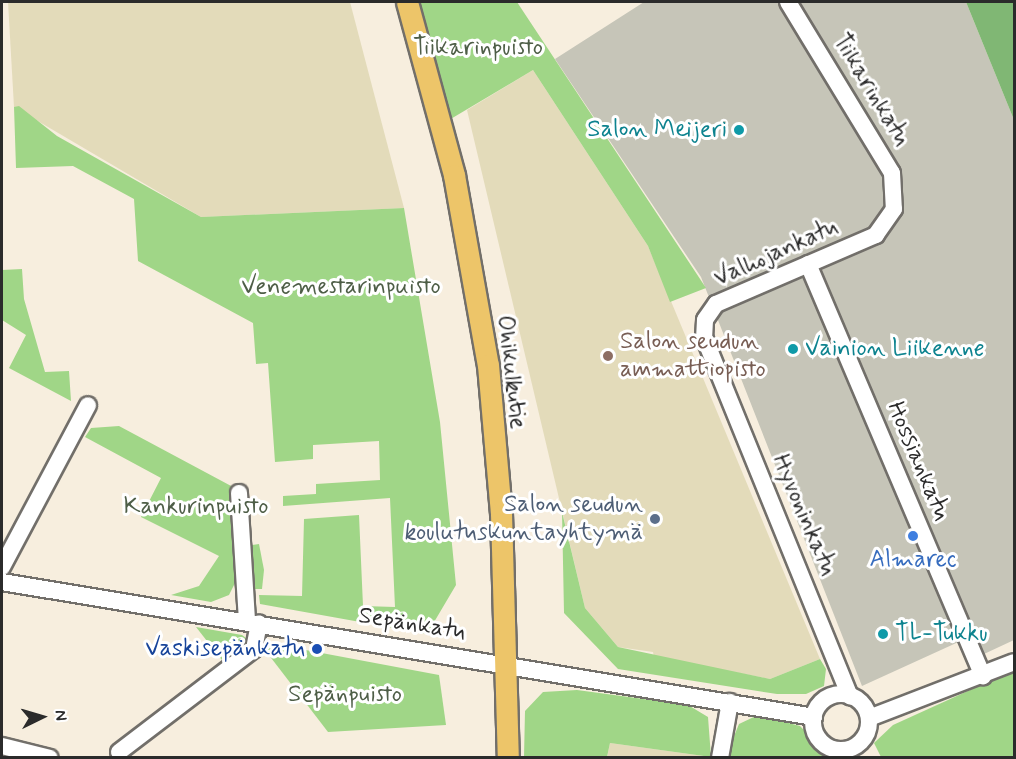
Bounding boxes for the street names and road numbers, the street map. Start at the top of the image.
street label: Tiikarinkatu [826,28,916,152]
street label: Valhojankatu [710,213,842,293]
street label: Ohikulkutie [490,314,532,430]
street label: Hossiankatu [880,397,956,525]
street label: Hyvoninkatu [766,450,842,580]
street label: Sepänkatu [356,601,468,647]

